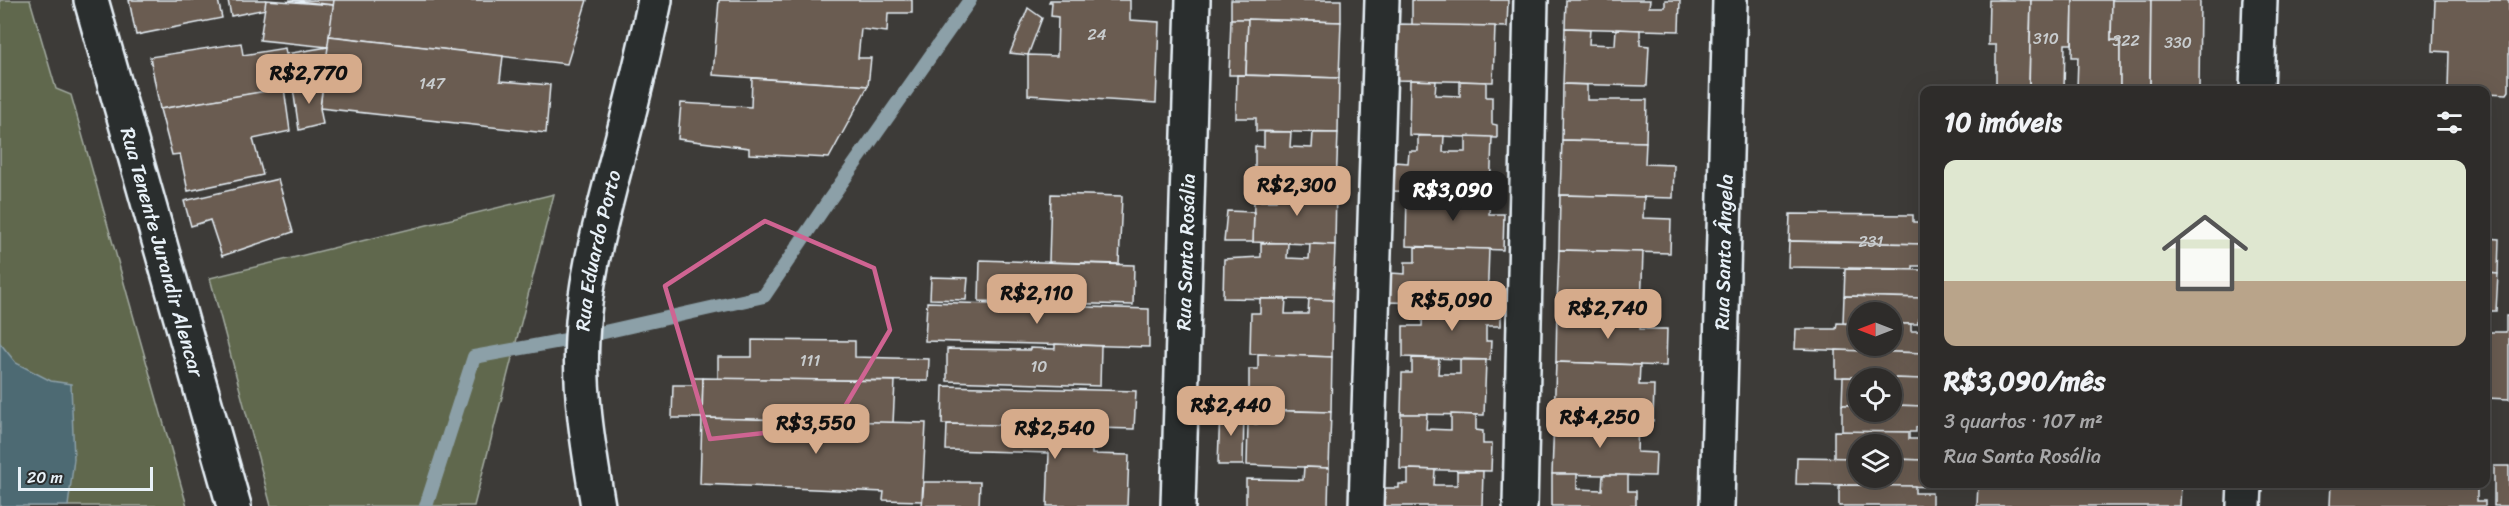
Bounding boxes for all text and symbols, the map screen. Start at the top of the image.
house number: 24 [1087,20,1107,49]
house number: 310 [2033,24,2059,53]
house number: 322 [2112,26,2140,55]
house number: 330 [2164,28,2192,57]
pin: R$2,770 [254,54,364,105]
text: R$2,770 [270,56,348,91]
house number: 147 [419,69,446,98]
text: 10 imóveis [1944,99,2062,145]
icon: filters [2433,106,2466,139]
street label: Rua Tenente Jurandir Alencar [110,123,214,383]
street label: Rua Eduardo Porto [565,166,631,332]
pin: R$2,300 [1242,166,1352,217]
text: R$2,300 [1258,168,1336,203]
pin: R$3,090 [1398,171,1508,222]
street label: Rua Santa Rosália [1166,173,1206,331]
text: R$3,090 [1413,173,1493,208]
street label: Rua Santa Ângela [1705,174,1744,330]
icon: home [2151,199,2259,307]
house number: 231 [1859,227,1884,256]
pin: R$2,110 [982,274,1092,325]
text: R$2,110 [1001,276,1073,311]
pin: R$5,090 [1397,281,1507,332]
text: R$5,090 [1412,283,1492,318]
pin: R$2,740 [1553,289,1663,340]
text: R$2,740 [1568,291,1648,326]
north arrow [1848,302,1902,356]
map controls [1848,302,1902,488]
house number: 111 [800,346,820,375]
house number: 10 [1031,352,1047,381]
text: R$3,090/mês [1944,358,2106,404]
button: locate [1848,368,1902,422]
pin: R$2,440 [1176,386,1286,437]
text: R$2,440 [1191,388,1271,423]
pin: R$4,250 [1545,398,1655,449]
text: R$4,250 [1560,400,1640,435]
pin: R$3,550 [761,404,871,455]
text: 3 quartos · 107 m² [1944,404,2103,439]
text: R$3,550 [776,406,856,441]
pin: R$2,540 [1000,409,1110,460]
text: R$2,540 [1015,411,1095,446]
button: layers [1848,434,1902,488]
text: Rua Santa Rosália [1944,439,2101,474]
text: 20 m [27,463,63,492]
scale bar [18,464,153,492]

